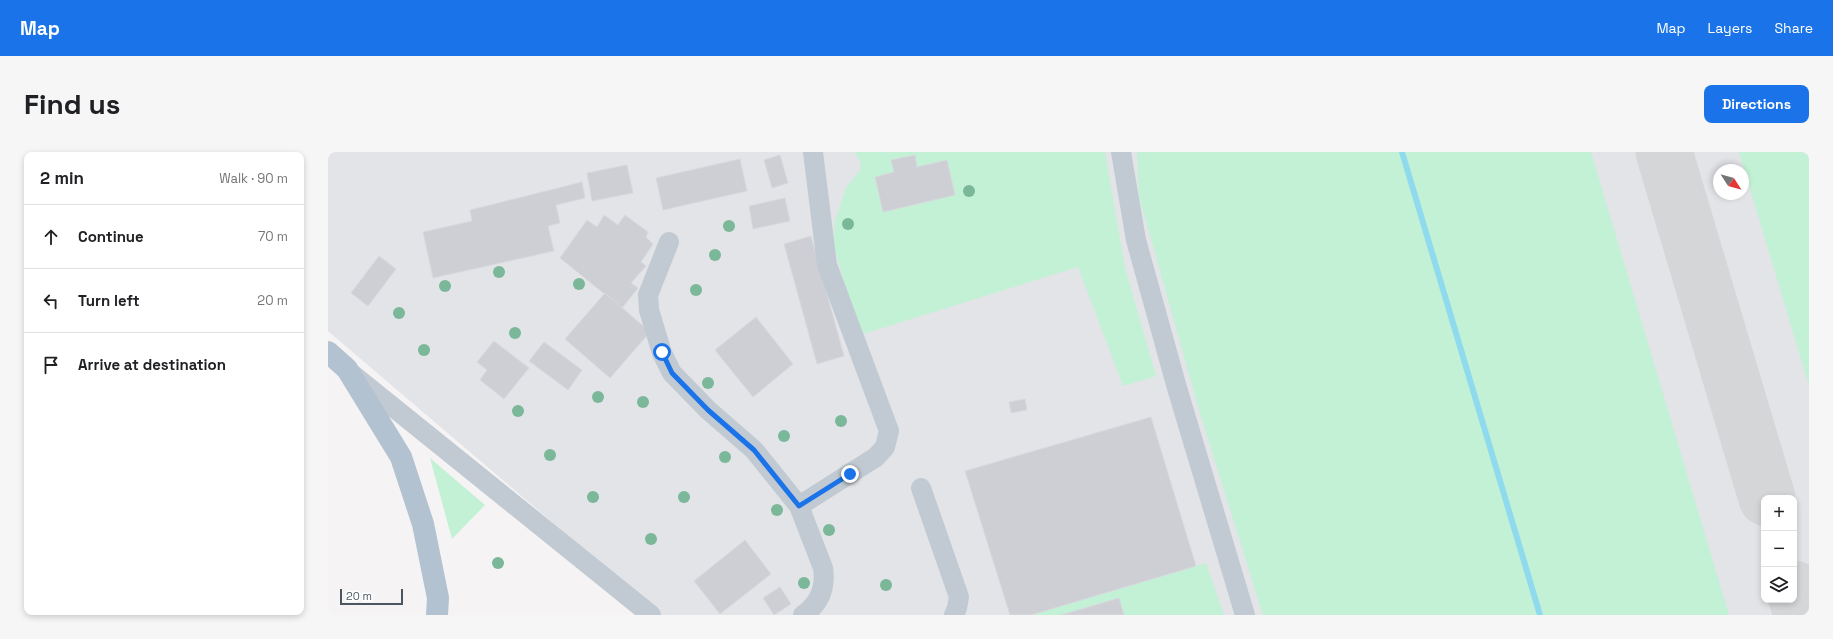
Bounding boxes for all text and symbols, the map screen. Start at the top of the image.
text: Map [20,16,60,41]
text: Map [1656,19,1686,37]
text: Layers [1708,19,1752,37]
text: Share [1774,19,1813,37]
button: Directions [1704,85,1809,123]
text: Find us [24,86,121,122]
north arrow [1713,164,1749,200]
text: 2 min [40,167,84,189]
text: Walk · 90 m [219,170,288,187]
icon: ahead [40,226,62,248]
text: Continue [78,227,144,246]
text: 70 m [258,228,288,245]
icon: left [40,290,62,312]
text: Turn left [78,291,140,310]
text: 20 m [257,292,288,309]
route start [653,343,671,361]
icon: arrive [40,354,62,376]
text: Arrive at destination [78,355,226,374]
route end [841,465,859,483]
map controls [1761,495,1797,603]
button: + [1761,495,1797,531]
button: − [1761,531,1797,567]
button: layers [1761,567,1797,603]
scale bar [340,587,403,606]
text: 20 m [346,589,372,603]

